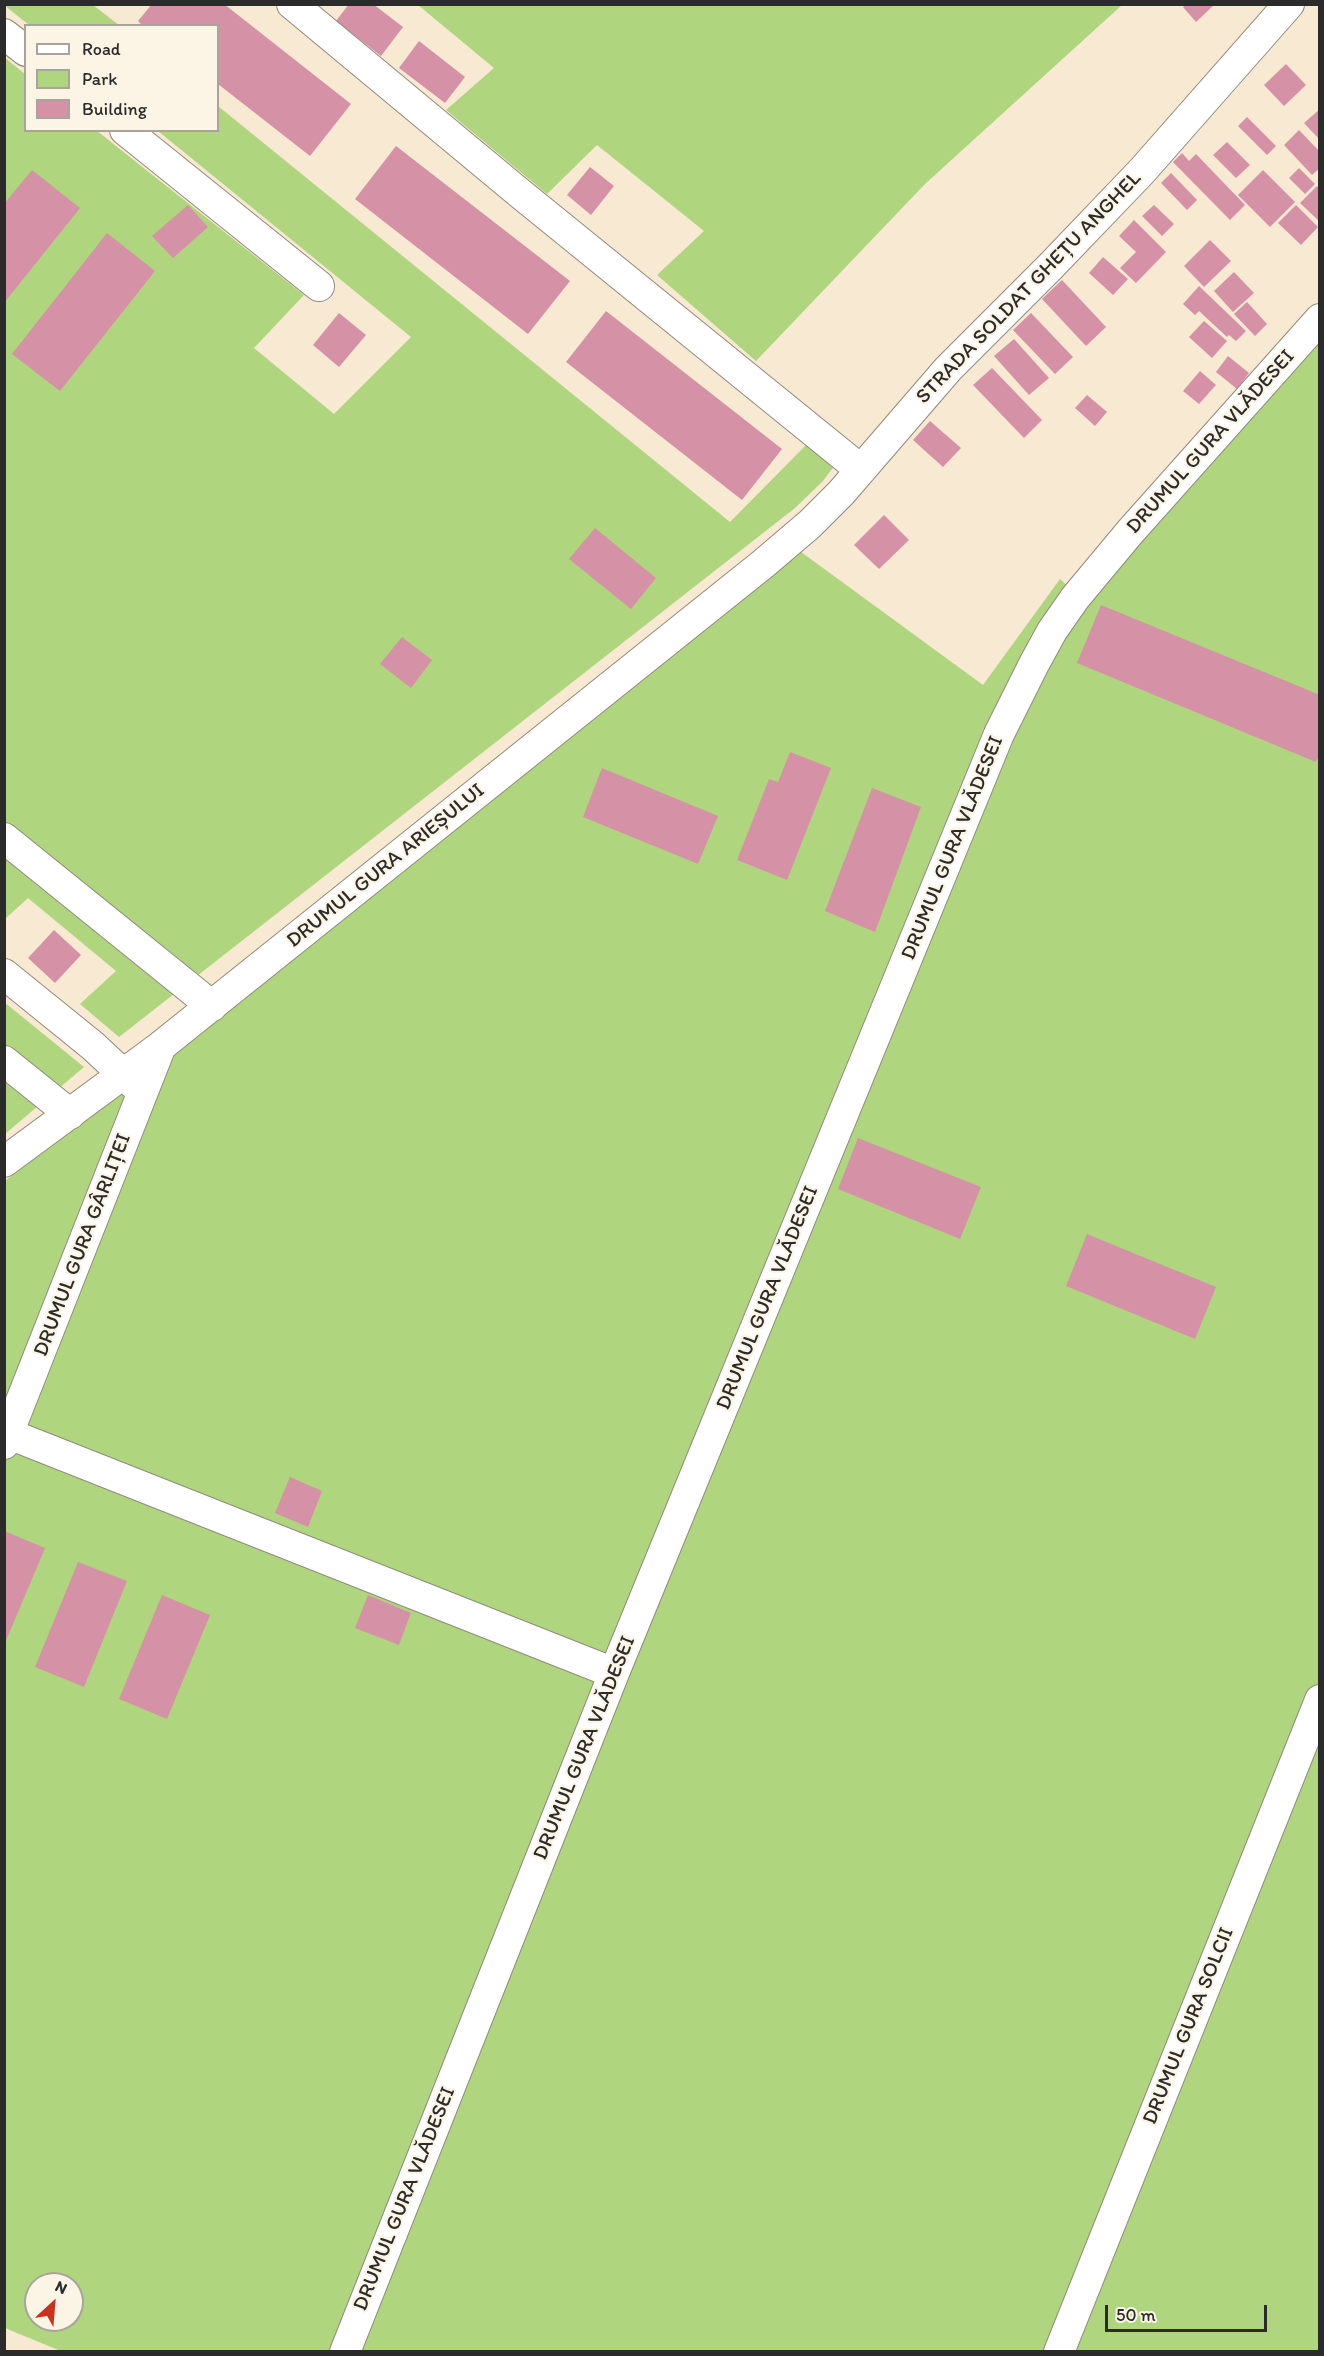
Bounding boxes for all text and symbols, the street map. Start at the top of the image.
legend [24,24,219,132]
text: Road [82,38,121,60]
text: Park [82,68,117,90]
text: Building [82,98,147,120]
street label: STRADA SOLDAT GHEȚU ANGHEL [911,166,1147,410]
street label: DRUMUL GURA VLĂDESEI [1122,345,1300,539]
street label: DRUMUL GURA VLĂDESEI [896,732,1010,964]
street label: DRUMUL GURA ARIEȘULUI [282,778,490,954]
street label: DRUMUL GURA GÂRLIȚEI [29,1130,137,1360]
street label: DRUMUL GURA VLĂDESEI [711,1182,825,1414]
street label: DRUMUL GURA VLĂDESEI [528,1632,642,1864]
street label: DRUMUL GURA SOLCII [1138,1924,1240,2128]
street label: DRUMUL GURA VLĂDESEI [348,2083,462,2315]
north arrow [24,2272,84,2332]
text: N [52,2276,70,2298]
scale bar [1108,2293,1270,2331]
text: 50 m [1116,2304,1156,2326]

